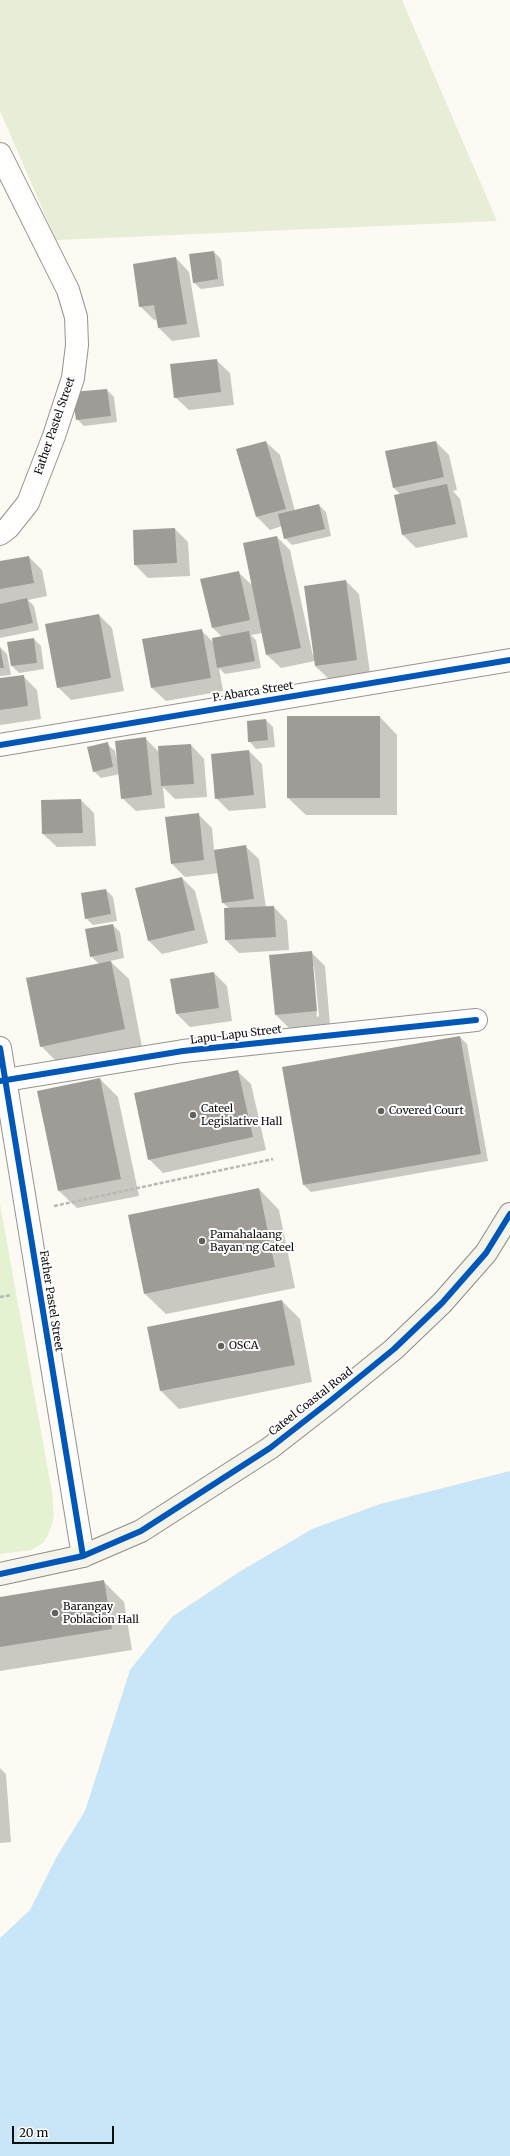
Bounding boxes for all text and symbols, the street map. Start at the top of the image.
street label: Father Pastel Street [32,375,78,477]
street label: P. Abarca Street [212,679,294,705]
street label: Lapu-Lapu Street [189,1023,283,1047]
place label: Cateel Legislative Hall [201,1102,282,1128]
place label: Covered Court [389,1104,464,1118]
marker: Covered Court [376,1106,386,1116]
marker: Cateel Legislative Hall [188,1110,198,1120]
place label: Pamahalaang Bayan ng Cateel [210,1228,294,1254]
marker: Pamahalaang Bayan ng Cateel [197,1236,207,1246]
street label: Father Pastel Street [36,1249,66,1353]
place label: OSCA [229,1339,258,1353]
marker: OSCA [216,1341,226,1351]
street label: Cateel Coastal Road [266,1365,356,1439]
place label: Barangay Poblacion Hall [63,1600,139,1626]
marker: Barangay Poblacion Hall [50,1608,60,1618]
scale bar [14,2118,116,2144]
text: 20 m [19,2125,48,2140]

